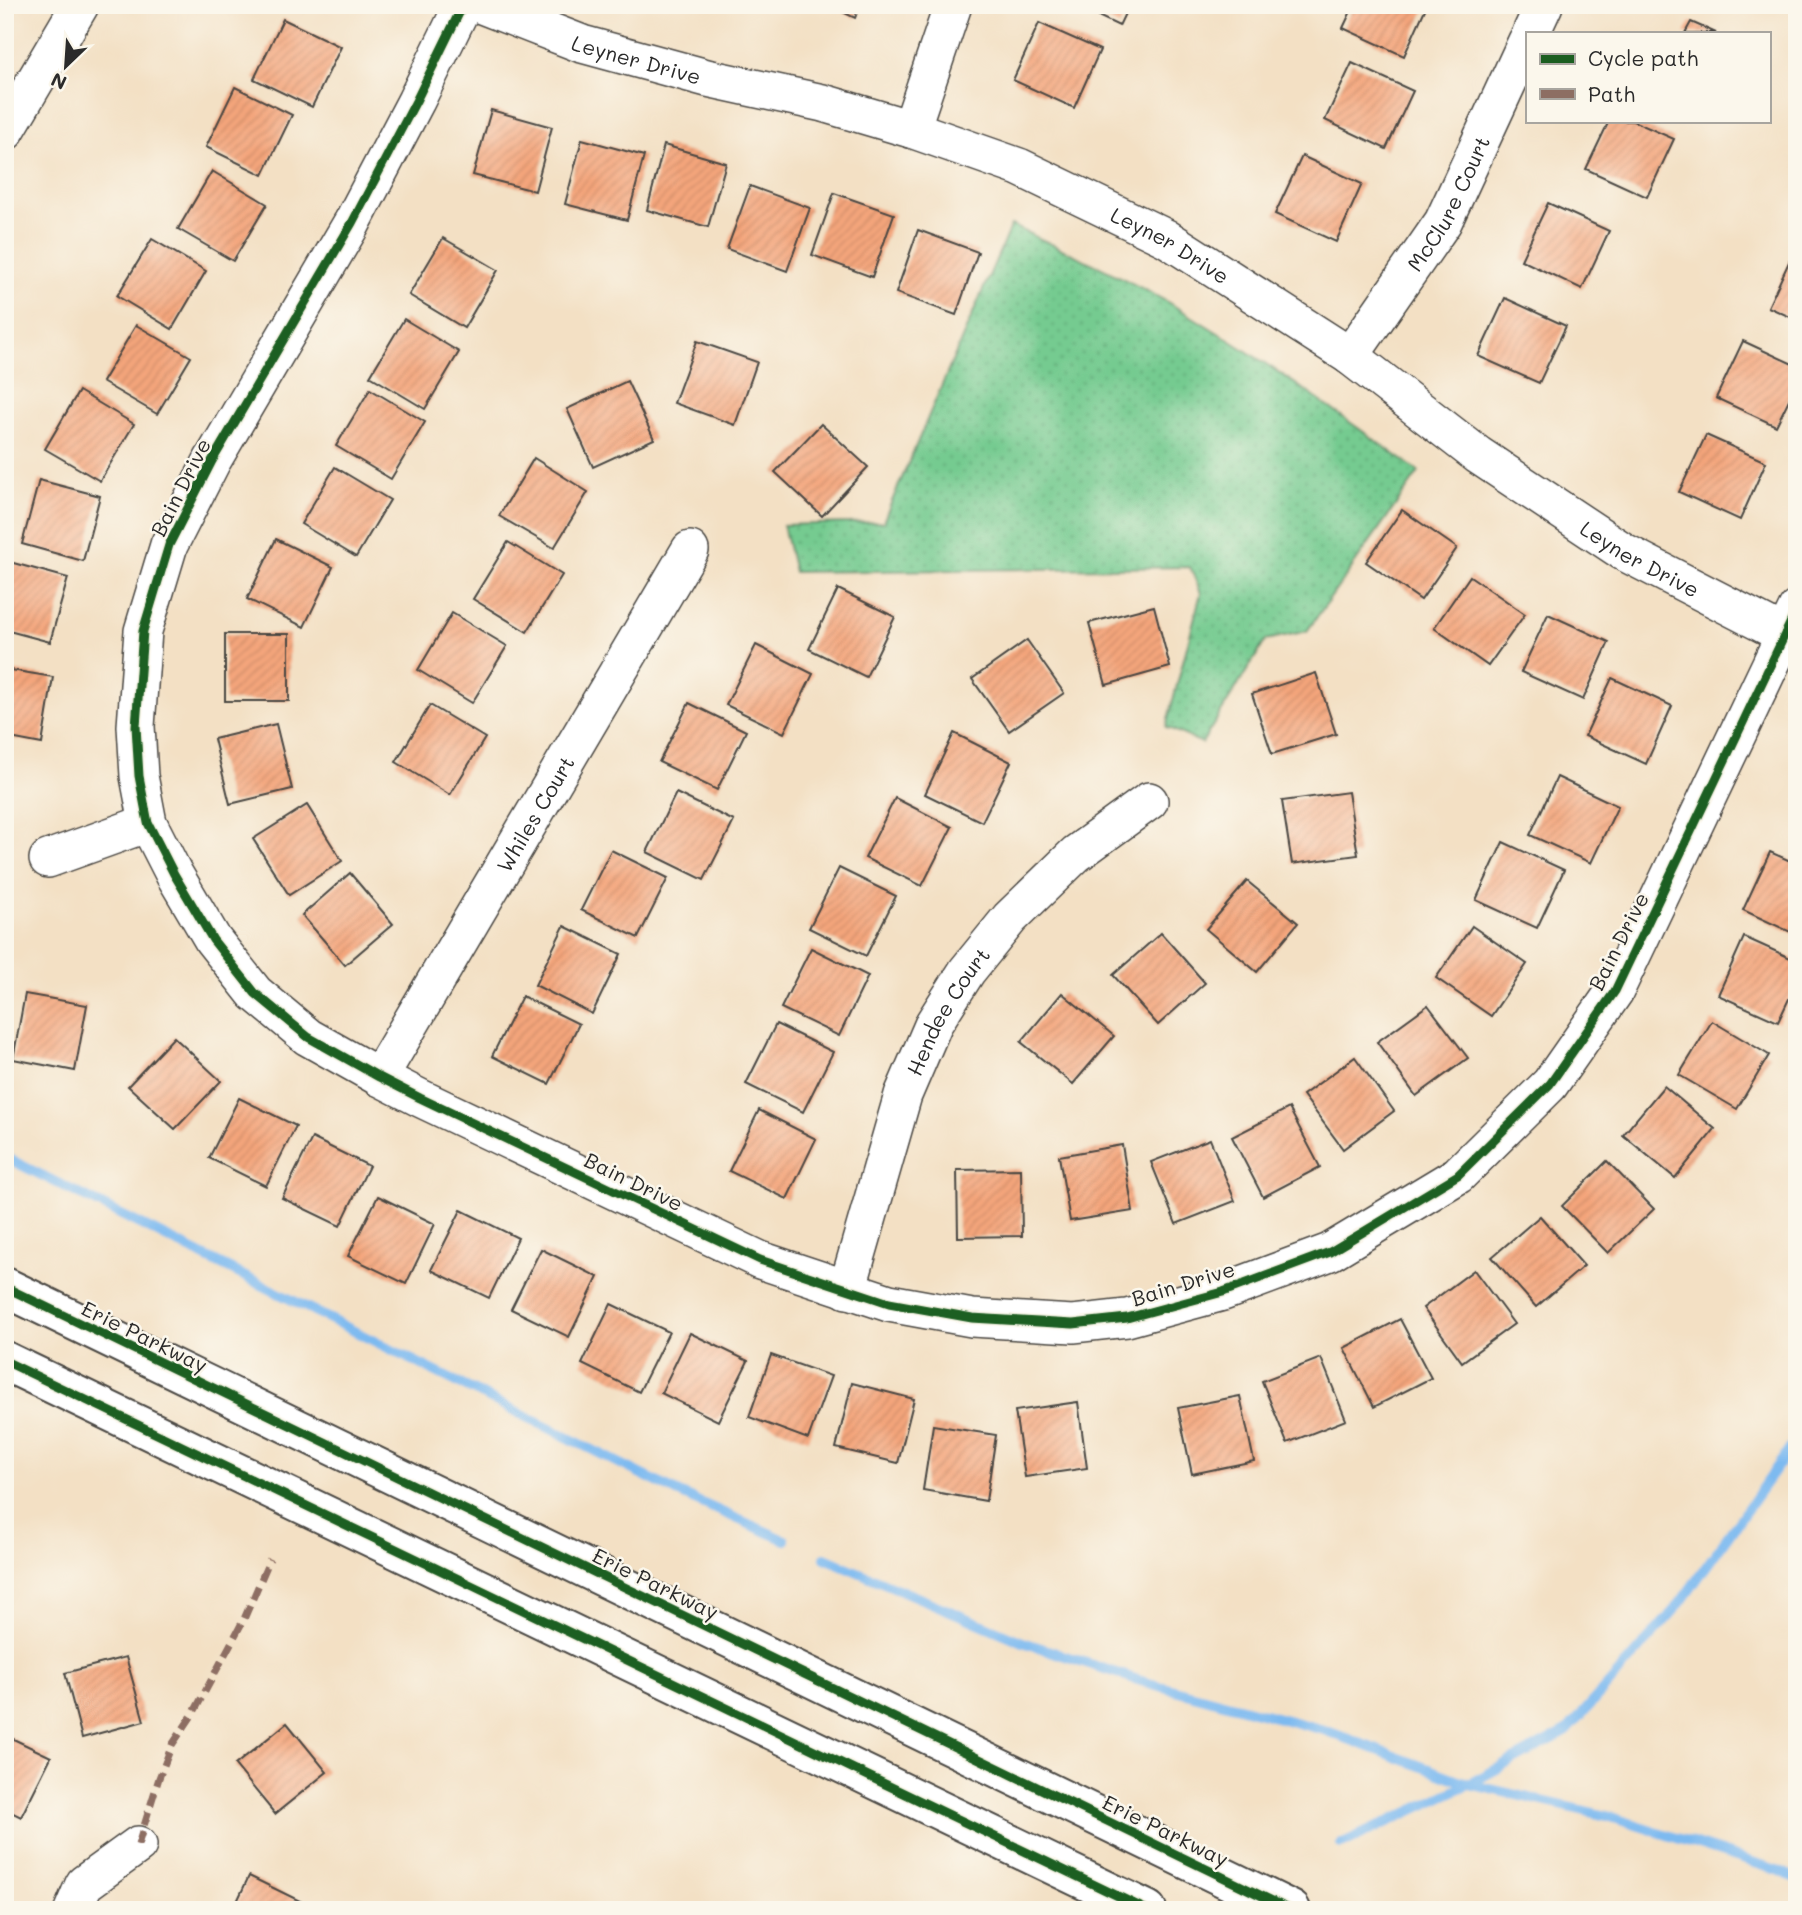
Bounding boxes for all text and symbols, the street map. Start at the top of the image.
street label: Leyner Drive [568,28,704,89]
north arrow [32,32,102,102]
legend [1526,32,1770,122]
text: Cycle path [1588,44,1698,71]
text: N [47,67,70,96]
text: Path [1588,80,1635,107]
street label: McClure Court [1400,131,1495,276]
street label: Leyner Drive [1107,200,1235,289]
street label: Bain Drive [144,433,216,541]
street label: Leyner Drive [1576,514,1704,602]
street label: Whiles Court [490,750,579,877]
street label: Bain Drive [1582,887,1654,995]
street label: Hendee Court [900,941,995,1079]
street label: Bain Drive [580,1146,688,1216]
street label: Bain Drive [1128,1255,1238,1311]
street label: Erie Parkway [78,1294,212,1378]
street label: Erie Parkway [589,1541,723,1625]
street label: Erie Parkway [1099,1788,1233,1872]

